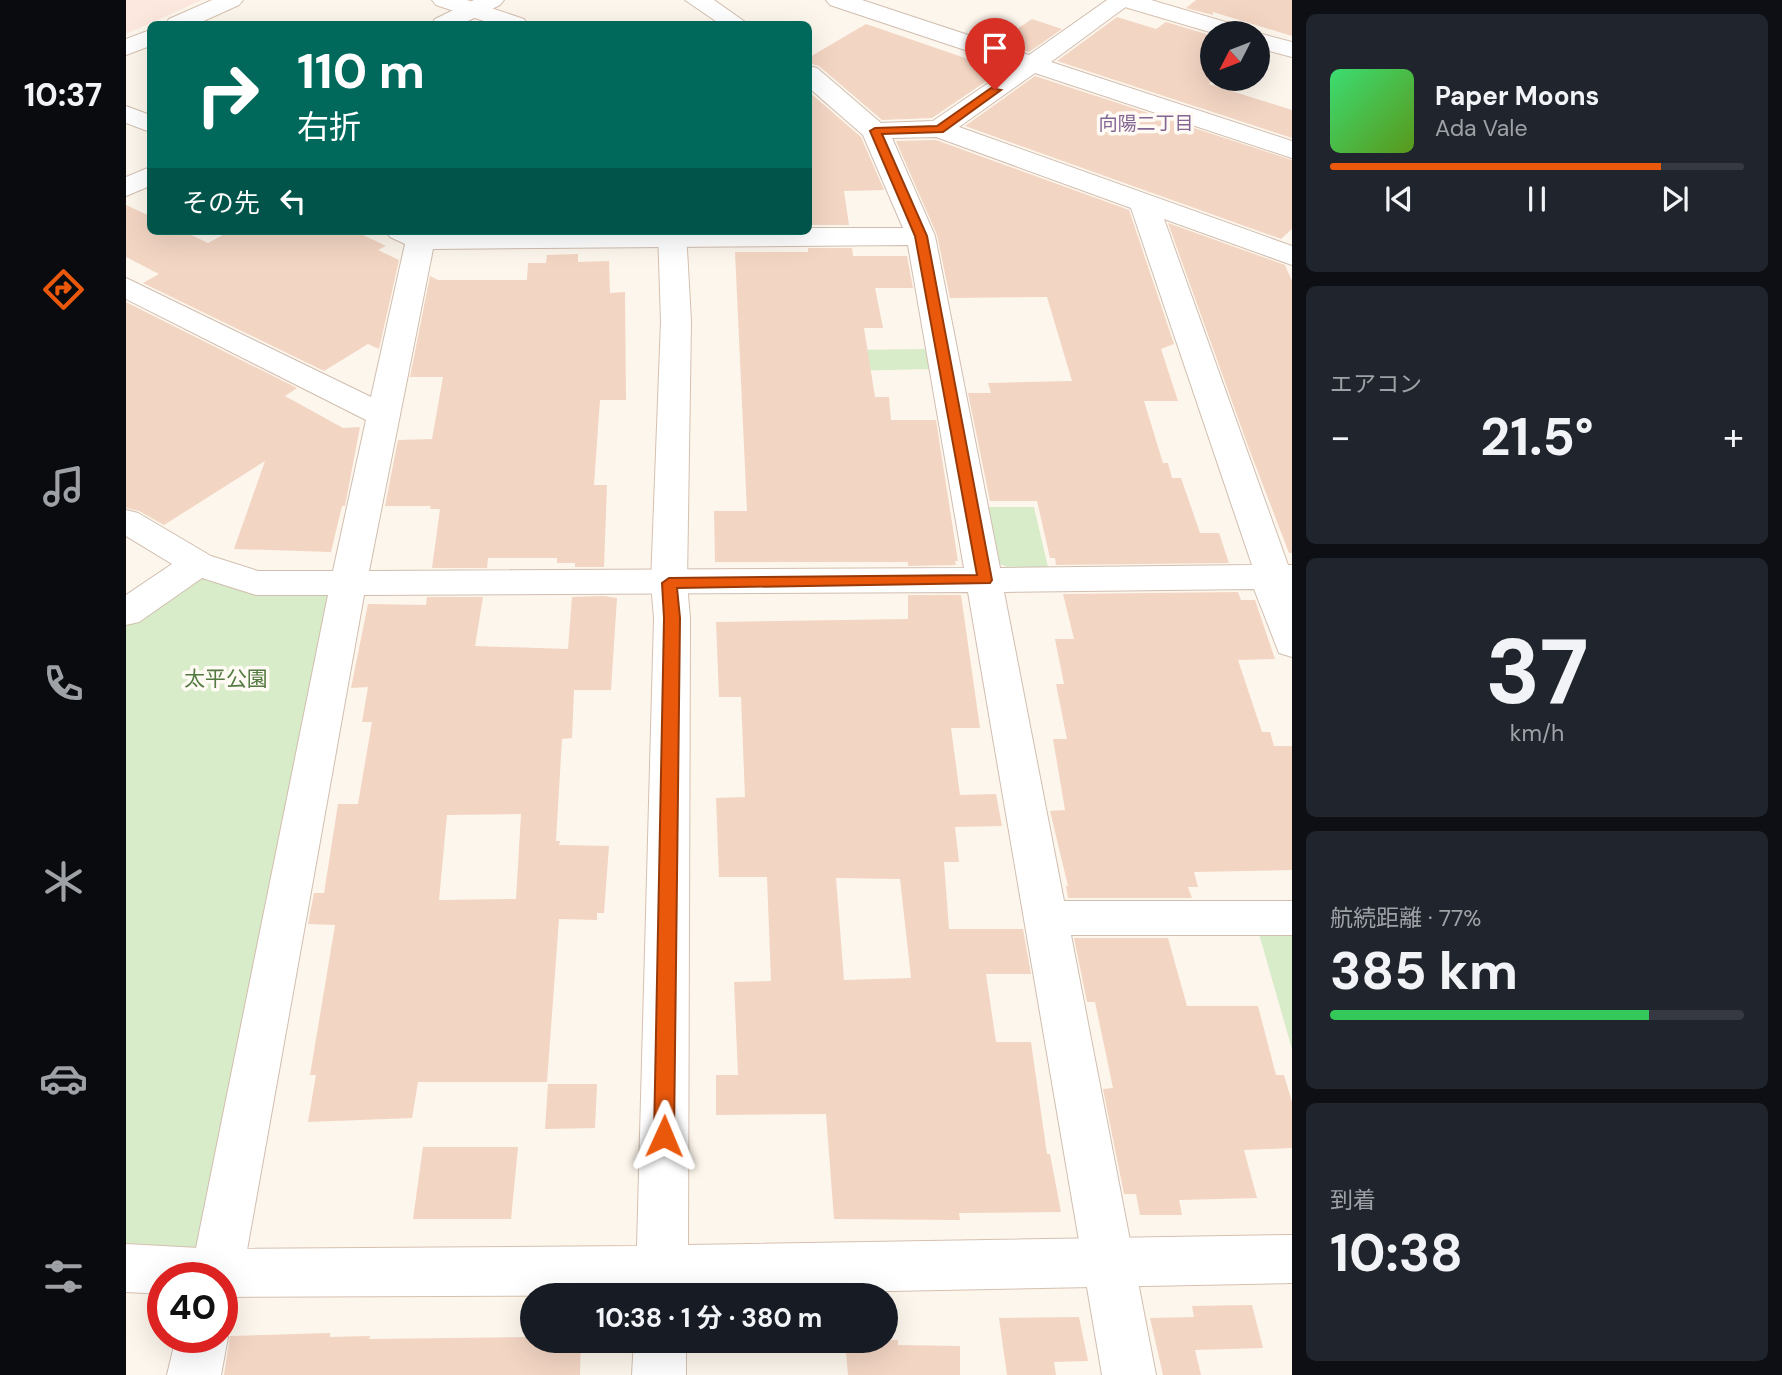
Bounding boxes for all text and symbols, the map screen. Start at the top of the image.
pin [965,18,1025,90]
north arrow [1200,21,1270,91]
map controls [1200,21,1270,91]
icon: arrive [976,29,1014,67]
text: 110 m [297,39,425,103]
icon: right [182,49,273,140]
text: 10:37 [24,74,102,116]
text: Paper Moons [1435,79,1599,113]
text: 右折 [297,106,361,148]
district label: 向陽二丁目 [1098,111,1194,136]
text: Ada Vale [1435,113,1528,143]
icon: previous [1380,180,1418,218]
icon: pause [1518,180,1556,218]
icon: next [1656,180,1694,218]
icon: left [274,182,312,220]
text: その先 [182,186,260,220]
icon: directions [39,265,88,314]
text: エアコン [1330,369,1422,399]
text: 21.5° [1480,403,1594,471]
text: − [1330,412,1351,462]
text: + [1723,412,1744,462]
icon: music [39,462,88,511]
text: 37 [1485,613,1589,731]
icon: phone [39,659,88,708]
park label: 太平公園 [184,665,268,693]
text: km/h [1510,718,1564,748]
icon: climate [39,857,88,906]
text: 航続距離 · 77% [1330,903,1481,933]
text: 385 km [1330,937,1518,1005]
icon: car [39,1054,88,1103]
position arrow [627,1099,701,1173]
text: 到着 [1330,1185,1376,1215]
text: 10:38 [1330,1219,1463,1287]
icon: filters [39,1252,88,1301]
speed limit sign: 40 [147,1262,238,1353]
text: 10:38 · 1 分 · 380 m [596,1301,822,1335]

